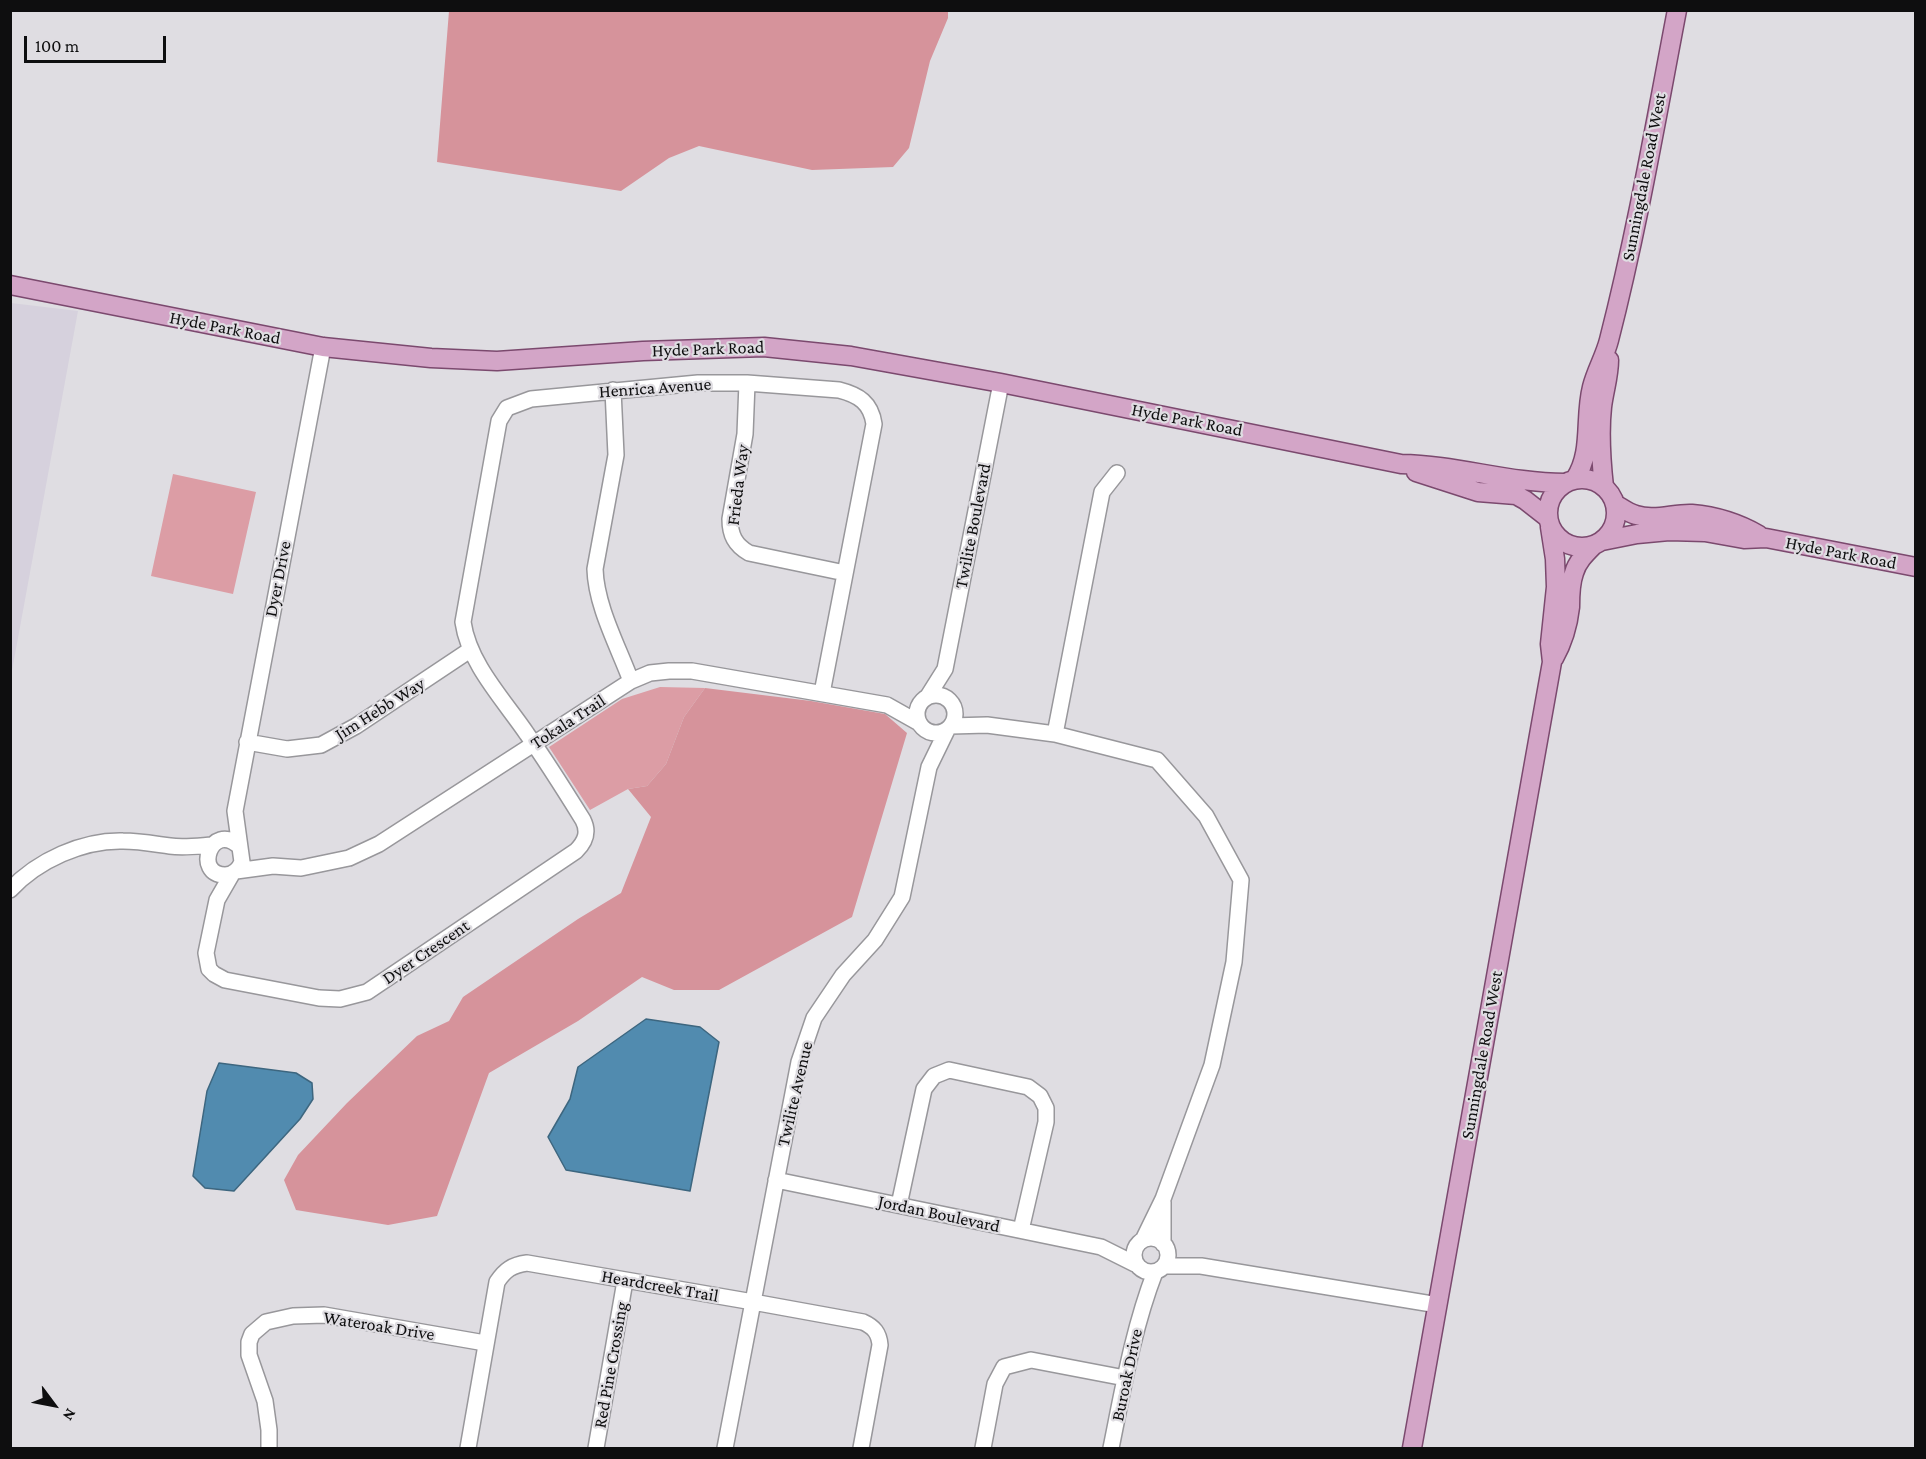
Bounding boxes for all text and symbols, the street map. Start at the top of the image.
scale bar [27,24,170,62]
text: 100 m [35,36,79,56]
street label: Sunningdale Road West [1617,91,1671,263]
street label: Hyde Park Road [168,307,282,349]
street label: Hyde Park Road [651,336,765,362]
street label: Henrica Avenue [598,373,712,403]
street label: Hyde Park Road [1130,399,1244,441]
street label: Frieda Way [722,443,754,527]
street label: Twilite Boulevard [950,461,996,591]
street label: Hyde Park Road [1784,532,1898,574]
street label: Dyer Drive [260,539,296,619]
street label: Jim Hebb Way [331,673,429,745]
street label: Tokala Trail [527,690,609,754]
street label: Dyer Crescent [378,915,474,989]
street label: Sunningdale Road West [1457,969,1507,1141]
street label: Twilite Avenue [772,1039,818,1149]
street label: Jordan Boulevard [876,1191,1002,1237]
street label: Heardcreek Trail [600,1265,720,1307]
street label: Red Pine Crossing [589,1300,633,1430]
street label: Wateroak Drive [322,1307,436,1345]
street label: Buroak Drive [1107,1327,1147,1423]
north arrow [24,1375,84,1435]
text: N [60,1406,80,1424]

